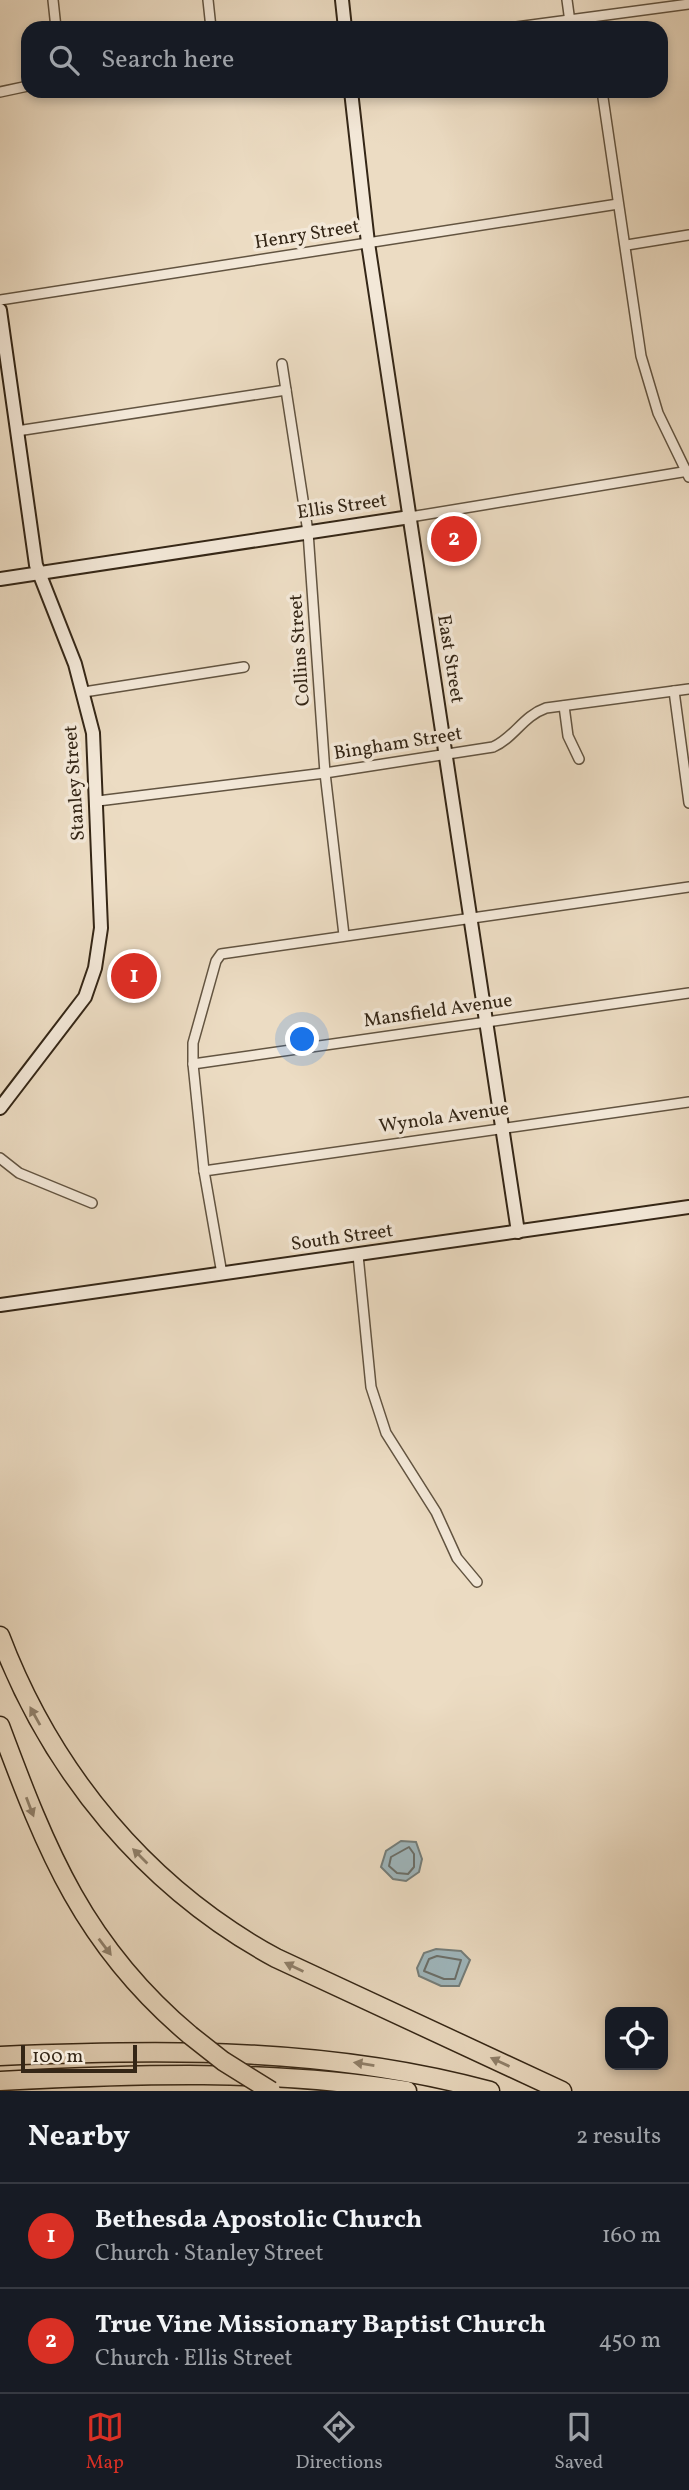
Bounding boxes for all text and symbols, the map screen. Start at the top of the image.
search box [21,21,668,98]
icon: search [45,41,83,79]
text: Search here [101,42,234,78]
street label: Henry Street [253,214,362,256]
street label: Ellis Street [296,488,389,526]
pin: 2 [431,513,477,565]
street label: Collins Street [283,593,317,707]
street label: East Street [430,613,470,705]
street label: Bingham Street [332,721,464,767]
street label: Stanley Street [58,724,92,842]
pin: 1 [111,950,157,1002]
street label: Mansfield Avenue [362,988,514,1034]
your location [285,1022,319,1056]
street label: Wynola Avenue [377,1096,511,1140]
street label: South Street [289,1218,395,1258]
one-way arrow [29,1706,41,1725]
one-way arrow [25,1797,36,1818]
one-way arrow [132,1848,149,1864]
one-way arrow [98,1938,112,1956]
one-way arrow [284,1962,304,1973]
map controls [605,2007,668,2070]
button: locate [605,2007,668,2070]
scale bar [21,2042,136,2074]
text: 100 m [32,2044,83,2070]
one-way arrow [490,2057,510,2068]
one-way arrow [353,2058,375,2069]
text: Nearby [28,2116,130,2158]
text: 2 results [576,2121,661,2153]
text: Bethesda Apostolic Church [95,2202,423,2238]
text: 1 [46,2220,56,2252]
text: 160 m [602,2220,661,2252]
text: Church · Stanley Street [95,2238,324,2270]
text: True Vine Missionary Baptist Church [95,2307,546,2343]
text: 2 [45,2325,57,2357]
text: 450 m [599,2325,661,2357]
text: Church · Ellis Street [95,2343,293,2375]
tab: Map [86,2408,124,2476]
tab: Directions [296,2408,383,2476]
tab: Saved [554,2408,603,2476]

